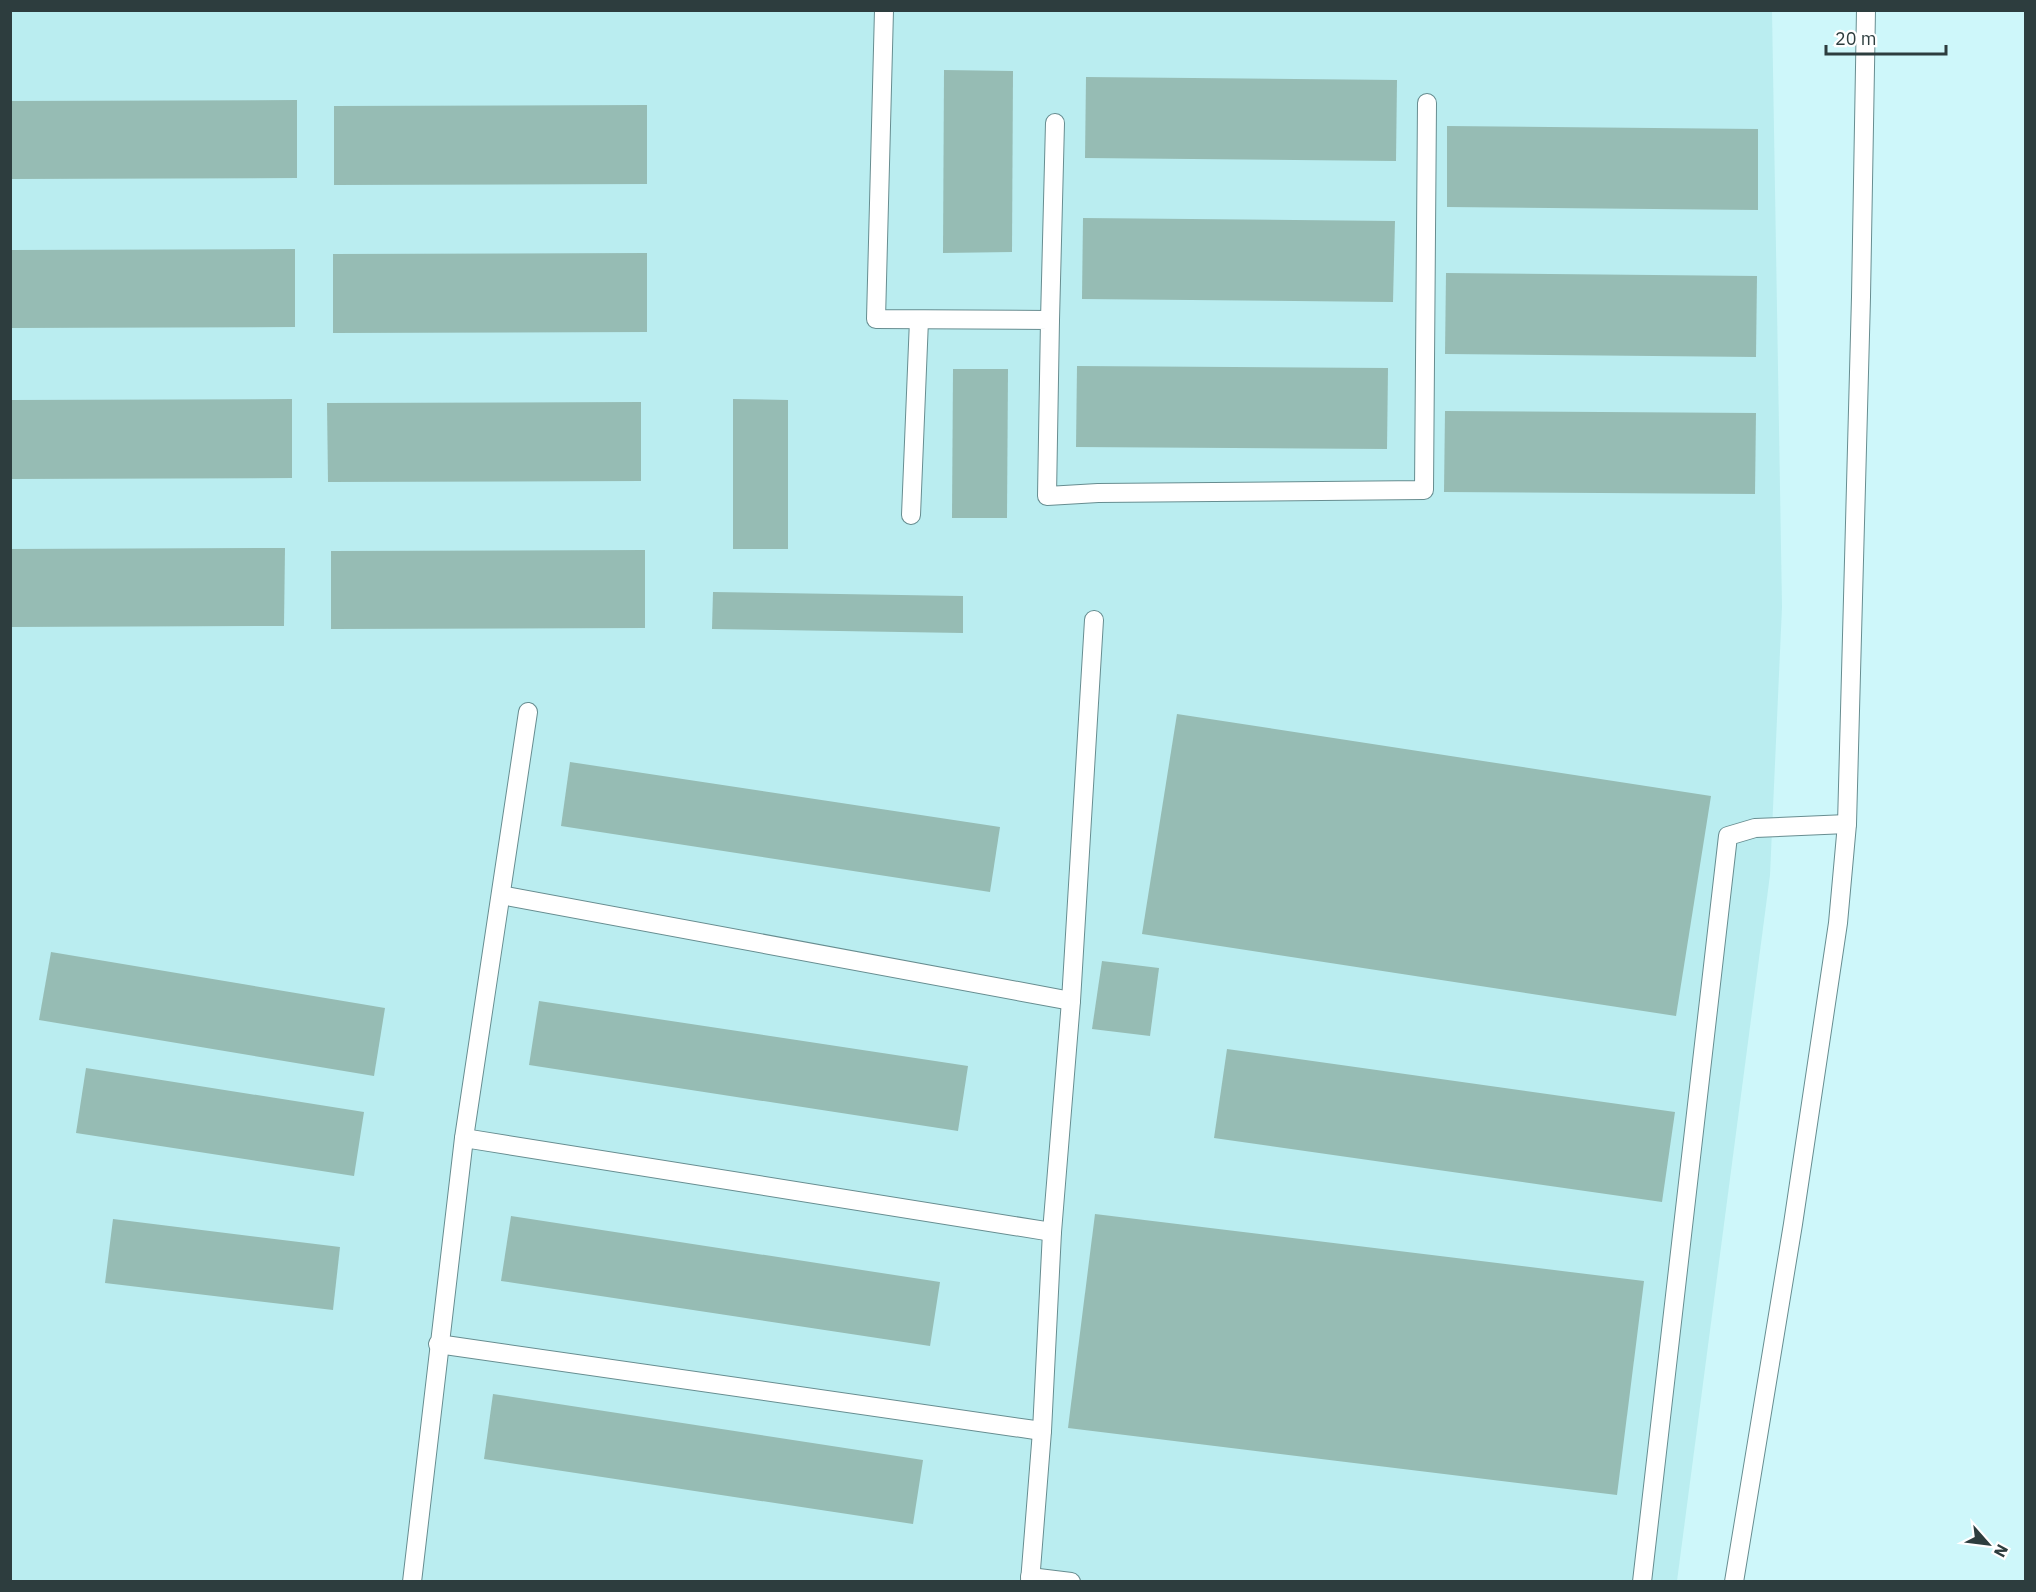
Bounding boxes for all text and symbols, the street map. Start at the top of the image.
scale bar [1826,18,1946,56]
text: 20 m [1835,27,1877,50]
north arrow [1958,1514,2018,1574]
text: N [1990,1541,2013,1561]

